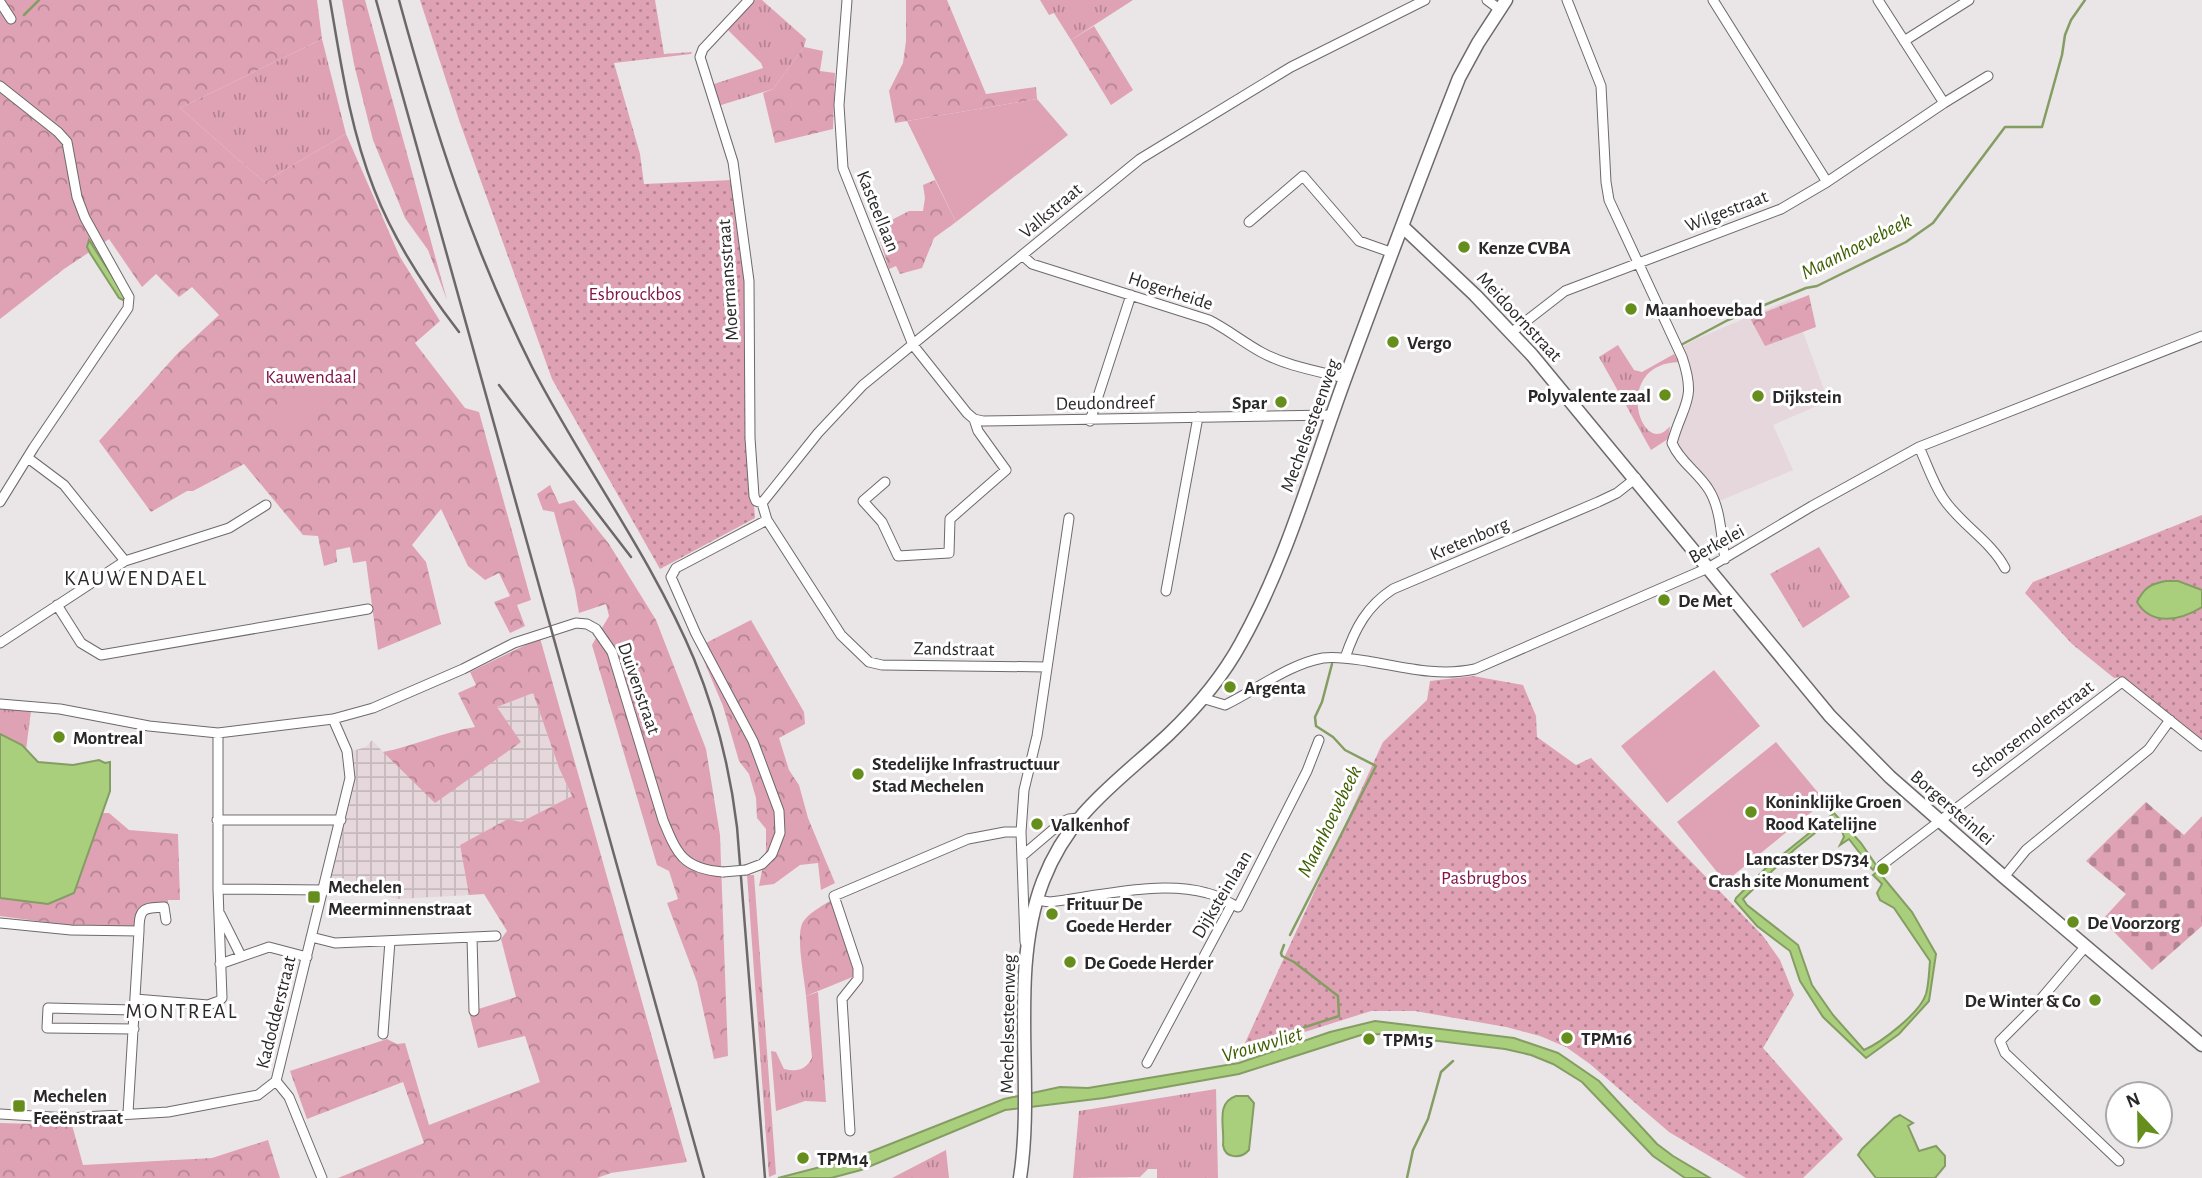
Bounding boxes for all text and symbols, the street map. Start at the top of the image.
street label: Kasteellaan [853,168,903,255]
street label: Valkstraat [1016,180,1086,242]
street label: Wilgestraat [1683,187,1771,236]
water label: Maanhoevebeek [1798,209,1915,283]
street label: Moermansstraat [715,218,742,341]
marker: Kenze CVBA [1456,239,1472,255]
place label: Kenze CVBA [1478,239,1571,258]
street label: Hogerheide [1126,269,1215,314]
street label: Meidoornstraat [1473,269,1565,366]
park label: Esbrouckbos [589,285,682,304]
marker: Maanhoevebad [1623,301,1639,317]
place label: Maanhoevebad [1645,301,1763,320]
marker: Vergo [1385,334,1401,350]
place label: Vergo [1407,334,1452,353]
street label: Mechelsesteenweg [1278,356,1344,495]
park label: Kauwendaal [265,368,357,387]
place label: Polyvalente zaal [1527,387,1651,406]
marker: Polyvalente zaal [1657,387,1673,403]
marker: Dijkstein [1750,388,1766,404]
place label: Dijkstein [1772,388,1842,407]
street label: Deudondreef [1056,393,1156,414]
place label: Spar [1232,394,1267,413]
marker: Spar [1273,394,1289,410]
street label: Kretenborg [1427,514,1513,564]
street label: Berkelei [1686,521,1748,567]
district label: KAUWENDAEL [64,568,208,589]
marker: De Met [1656,592,1672,608]
place label: De Met [1678,592,1733,611]
street label: Zandstraat [913,639,995,660]
street label: Duivenstraat [614,640,663,737]
street label: Schorsemolenstraat [1968,677,2097,781]
marker: Argenta [1222,679,1238,695]
place label: Argenta [1244,679,1306,698]
marker: Montreal [51,729,67,745]
place label: Montreal [73,729,143,748]
place label: Stedelijke Infrastructuur Stad Mechelen [872,755,1060,796]
water label: Maanhoevebeek [1293,762,1366,880]
marker: Stedelijke Infrastructuur Stad Mechelen [850,766,866,782]
street label: Borgersteinlei [1907,767,1997,849]
place label: Koninklijke Groen Rood Katelijne [1765,793,1902,834]
marker: Koninklijke Groen Rood Katelijne [1743,804,1759,820]
marker: Valkenhof [1029,816,1045,832]
place label: Valkenhof [1051,816,1130,835]
street label: Dijksteinlaan [1189,848,1256,942]
place label: Lancaster DS734 Crash site Monument [1709,850,1870,891]
marker: Lancaster DS734 Crash site Monument [1875,861,1891,877]
park label: Pasbrugbos [1441,869,1527,888]
place label: Mechelen Meerminnenstraat [328,878,472,919]
marker: Mechelen Meerminnenstraat [306,889,322,905]
place label: Frituur De Goede Herder [1066,895,1172,936]
marker: Frituur De Goede Herder [1044,906,1060,922]
marker: De Voorzorg [2065,914,2081,930]
place label: De Voorzorg [2087,914,2180,933]
street label: Mechelsesteenweg [998,953,1019,1094]
street label: Kadodderstraat [253,954,300,1071]
marker: De Goede Herder [1062,954,1078,970]
place label: De Goede Herder [1084,954,1214,973]
place label: De Winter & Co [1965,992,2081,1011]
marker: De Winter & Co [2087,992,2103,1008]
district label: MONTREAL [126,1001,238,1022]
water label: Vrouwvliet [1219,1023,1305,1066]
marker: TPM16 [1559,1030,1575,1046]
place label: TPM16 [1581,1030,1632,1049]
marker: TPM15 [1361,1031,1377,1047]
place label: TPM15 [1383,1031,1433,1050]
north arrow [2104,1080,2174,1150]
place label: Mechelen Feeënstraat [33,1087,124,1128]
text: N [2124,1089,2143,1112]
marker: Mechelen Feeënstraat [11,1098,27,1114]
marker: TPM14 [795,1150,811,1166]
place label: TPM14 [817,1150,869,1169]

